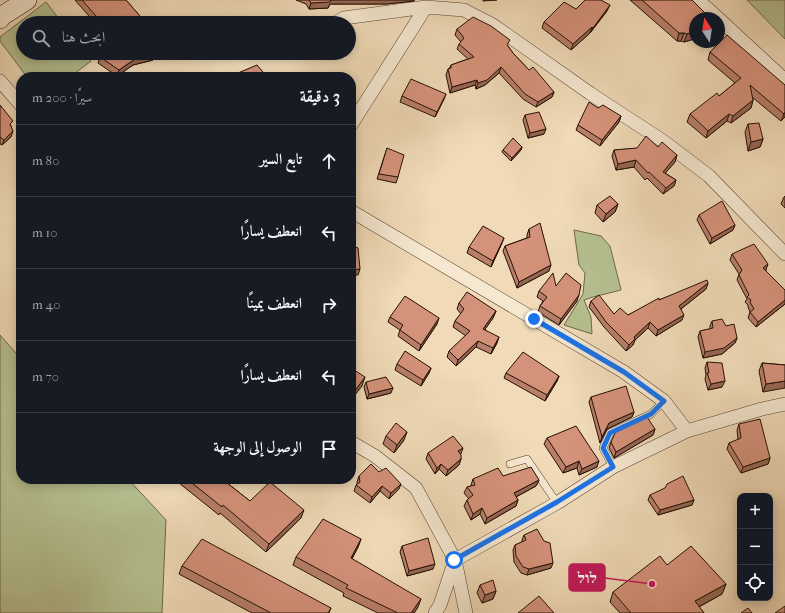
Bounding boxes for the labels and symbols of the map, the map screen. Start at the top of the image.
north arrow [689,12,725,48]
route end [525,310,543,328]
route start [445,551,463,569]
callout: לול [569,564,605,591]
text: לול [577,569,597,587]

